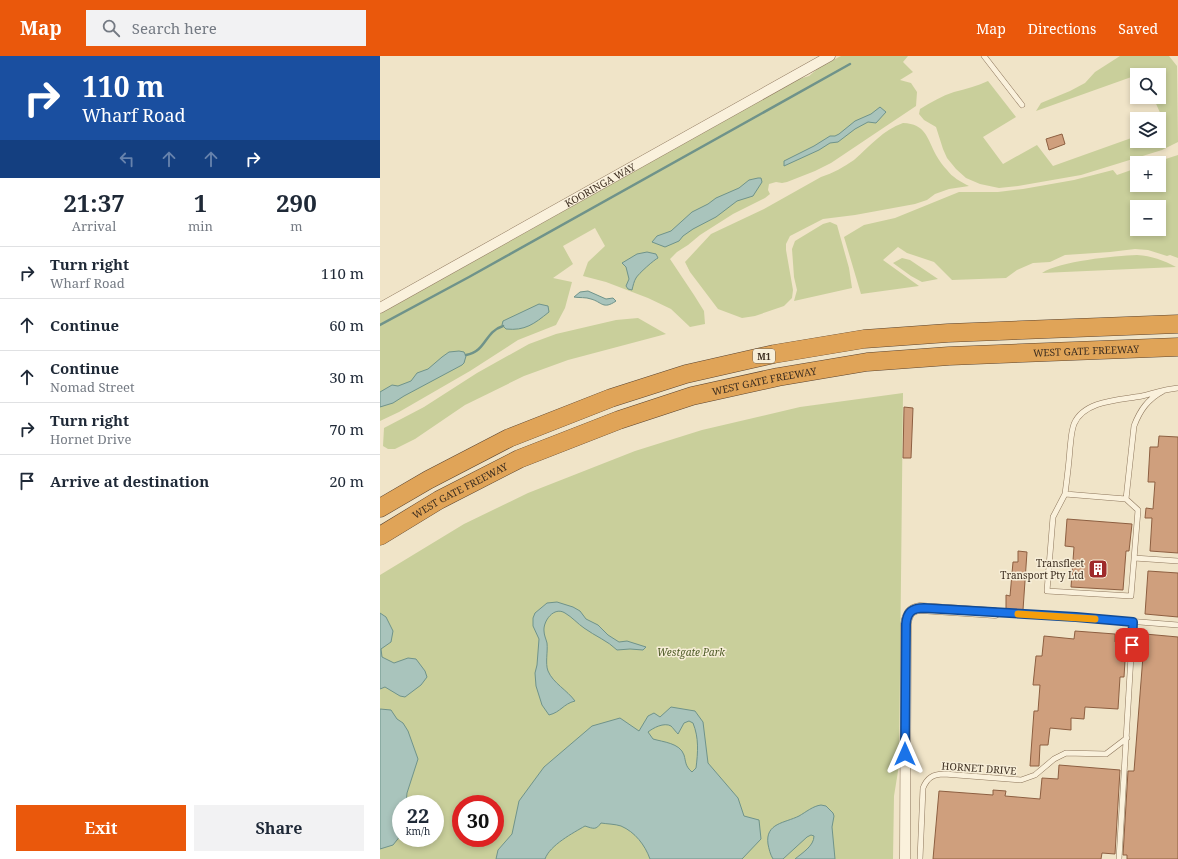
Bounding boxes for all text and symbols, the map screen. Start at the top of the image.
search box [86,10,366,46]
text: Map [20,15,62,41]
icon: search [100,17,122,39]
text: Search here [132,18,217,38]
text: Map [976,19,1006,38]
text: Directions [1028,19,1096,38]
text: Saved [1118,19,1158,38]
text: 110 m [82,67,164,105]
map controls [1130,68,1166,236]
button: search [1130,68,1166,104]
icon: right [16,72,68,124]
text: Wharf Road [82,103,186,127]
button: layers [1130,112,1166,148]
icon: left [116,148,138,170]
icon: ahead [158,148,180,170]
icon: ahead [200,148,222,170]
icon: right [242,148,264,170]
button: + [1130,156,1166,192]
street label: KOORINGA WAY [562,159,638,210]
text: 21:37 [63,186,125,219]
text: 1 [194,186,207,219]
text: 290 [276,186,317,219]
button: − [1130,200,1166,236]
text: Arrival [72,217,116,235]
text: min [188,217,213,235]
text: m [290,217,303,235]
text: Turn right [50,254,129,274]
icon: right [16,262,38,284]
text: 110 m [321,263,364,283]
text: Wharf Road [50,274,125,292]
icon: ahead [16,314,38,336]
text: Continue [50,315,119,335]
text: 60 m [329,315,364,335]
street label: WEST GATE FREEWAY [1033,341,1140,360]
road number: M1 [753,349,775,363]
text: Continue [50,358,119,378]
street label: WEST GATE FREEWAY [711,363,818,398]
icon: ahead [16,366,38,388]
text: 30 m [329,367,364,387]
text: Nomad Street [50,378,135,396]
text: Turn right [50,410,129,430]
icon: right [16,418,38,440]
text: 70 m [329,419,364,439]
text: Hornet Drive [50,430,131,448]
street label: WEST GATE FREEWAY [409,459,511,522]
icon: arrive [16,470,38,492]
text: Arrive at destination [50,471,209,491]
text: 20 m [329,471,364,491]
place label: Transfleet Transport Pty Ltd [1000,556,1084,582]
building icon: Transfleet Transport Pty Ltd [1087,558,1109,580]
pin [1115,628,1149,662]
icon: arrive [1121,634,1143,656]
park label: Westgate Park [657,645,725,659]
position arrow [884,733,926,775]
street label: HORNET DRIVE [941,758,1017,778]
speed limit sign: 30 [452,795,504,847]
text: 22 [407,802,429,829]
button: Exit [16,805,186,851]
button: Share [194,805,364,851]
text: km/h [406,824,430,838]

